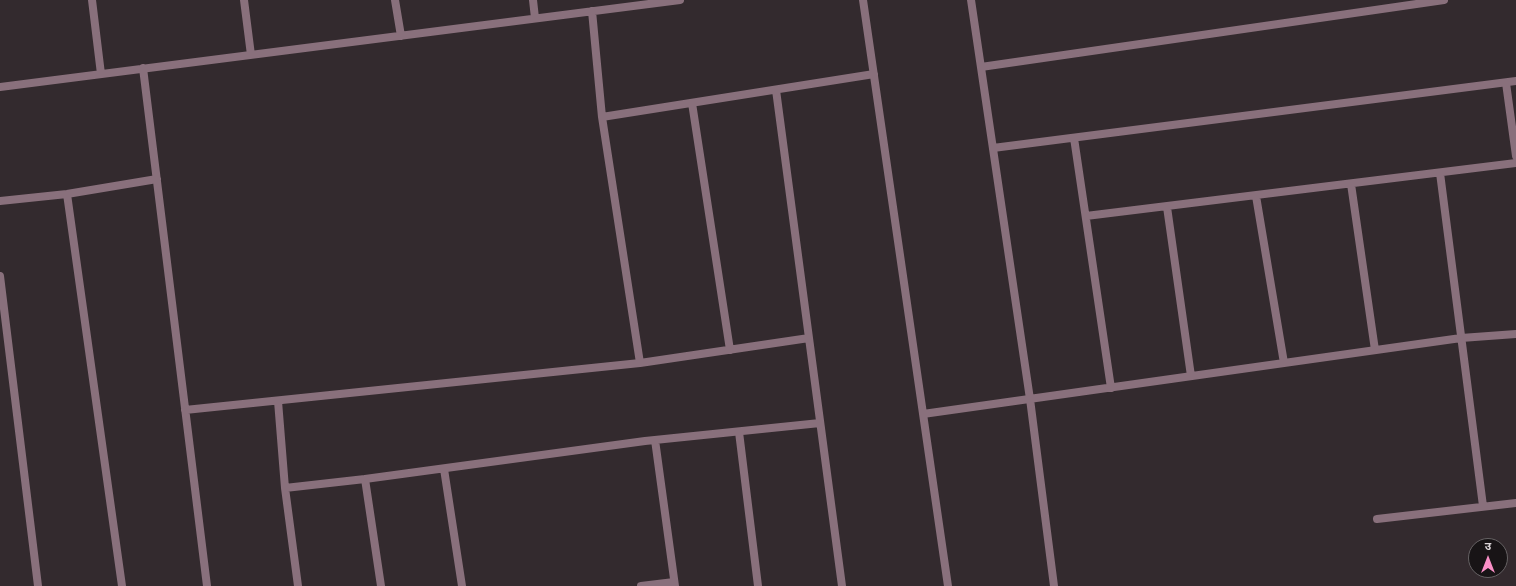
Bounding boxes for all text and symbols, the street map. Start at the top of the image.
north arrow [1468,538,1508,578]
text: उ [1485,540,1491,553]

